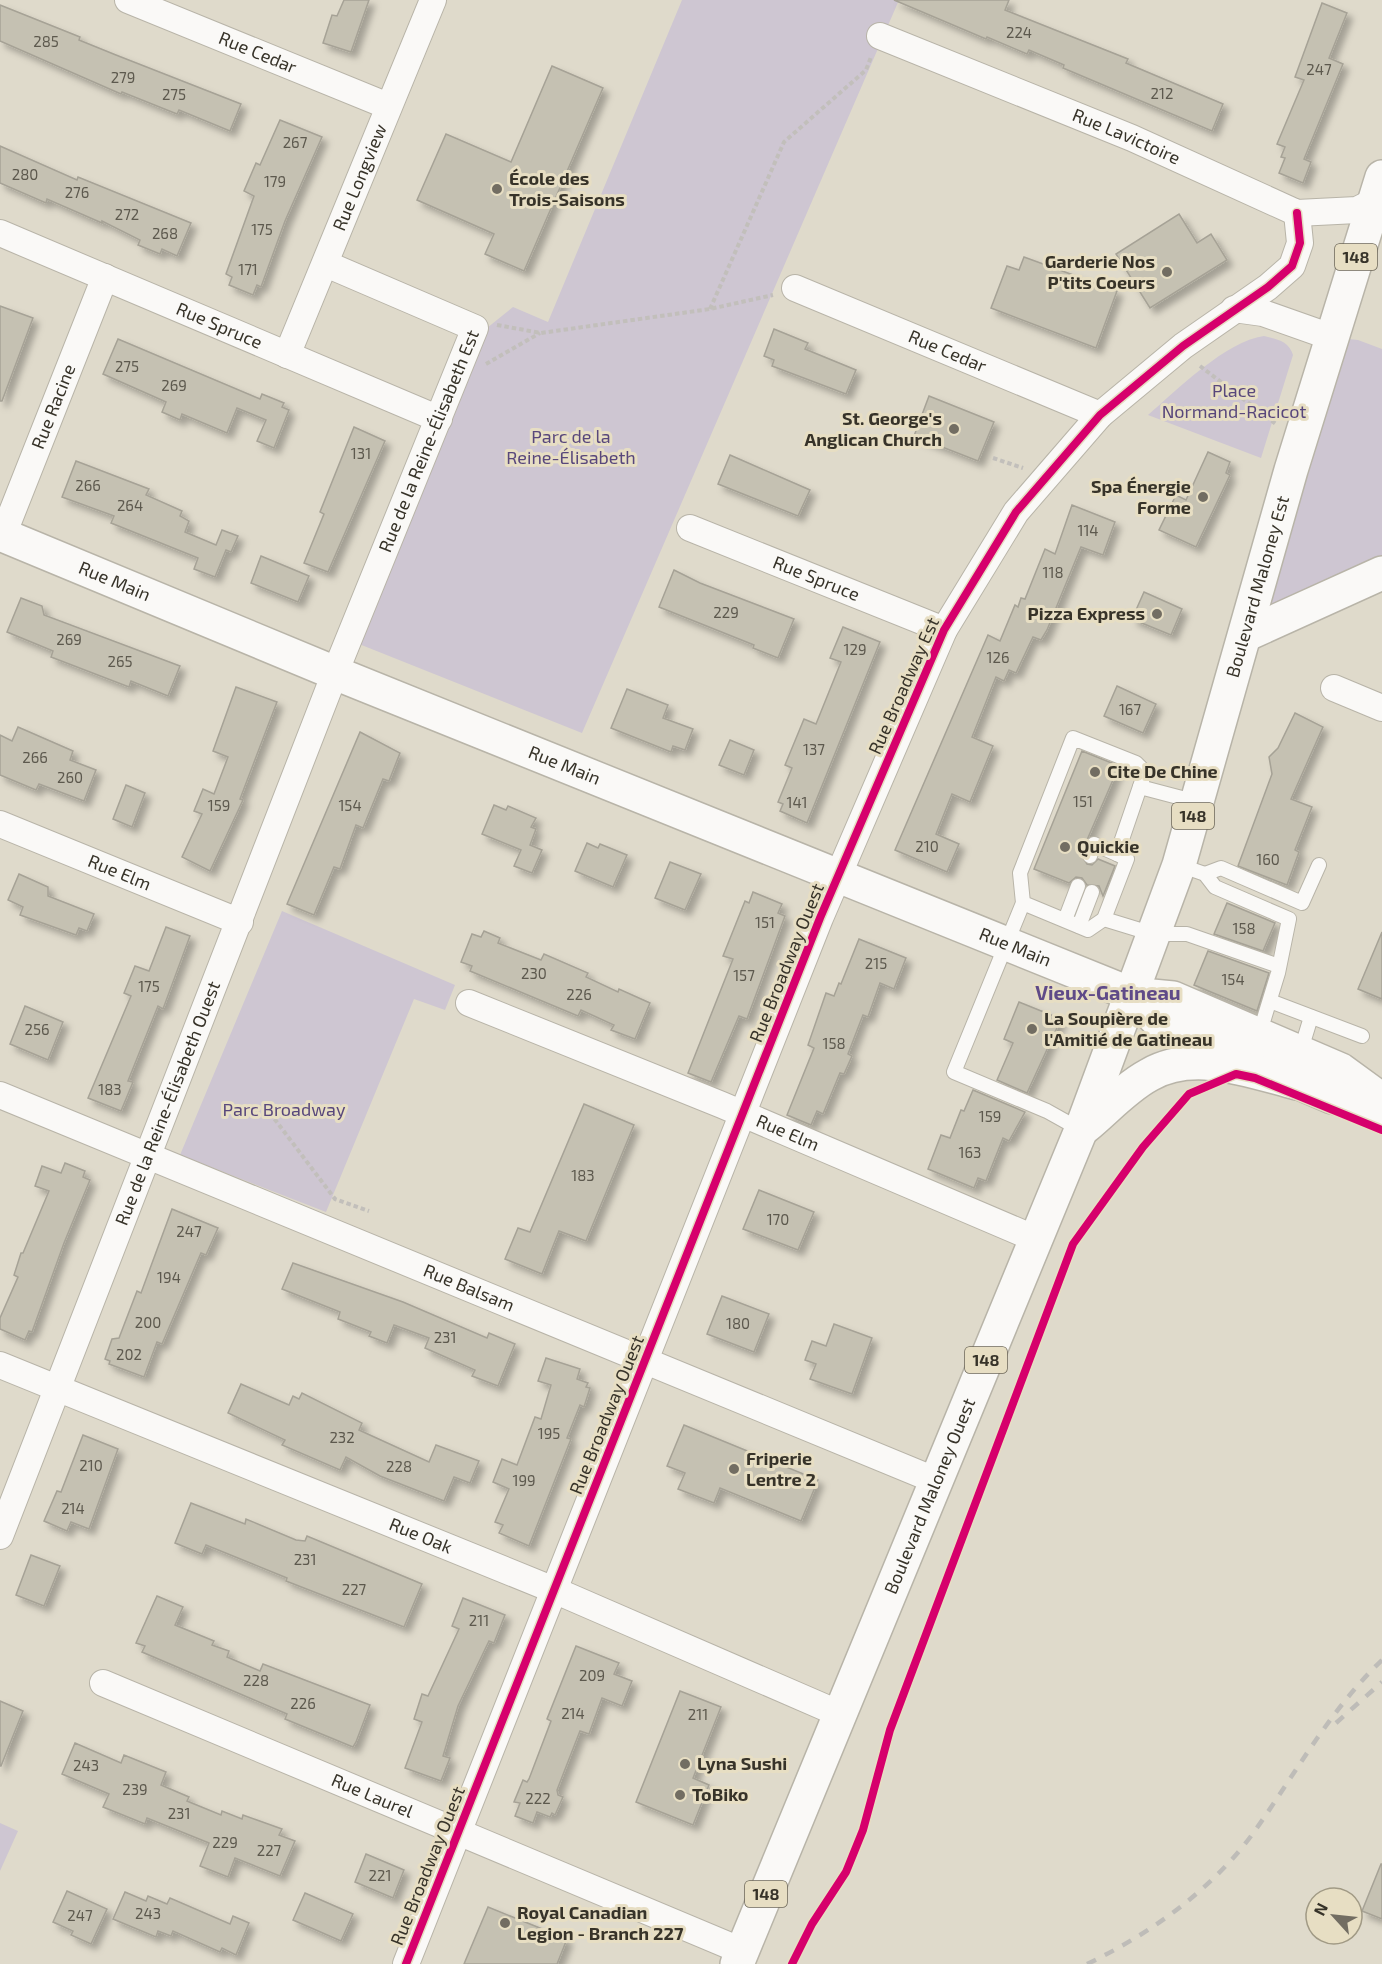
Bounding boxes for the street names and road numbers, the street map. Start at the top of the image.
street label: Rue Cedar [216,26,300,78]
street label: Rue Lavictoire [1069,103,1184,169]
street label: Rue Longview [327,120,391,234]
road number: 148 [1335,244,1377,270]
street label: Rue Spruce [173,297,266,353]
street label: Rue Cedar [905,325,990,377]
street label: Rue de la Reine-Élisabeth Est [373,326,483,555]
street label: Rue Racine [26,361,79,452]
street label: Boulevard Maloney Est [1221,493,1293,680]
street label: Rue Spruce [770,551,863,605]
street label: Rue Main [76,556,154,605]
street label: Rue Broadway Est [863,614,943,757]
street label: Rue Main [526,740,604,789]
road number: 148 [1172,803,1214,829]
street label: Rue Elm [85,849,155,895]
street label: Rue Broadway Ouest [744,880,828,1045]
street label: Rue Main [976,922,1055,971]
street label: Rue de la Reine-Élisabeth Ouest [110,978,224,1228]
street label: Rue Elm [753,1109,823,1155]
street label: Rue Balsam [420,1259,518,1316]
street label: Rue Broadway Ouest [564,1332,648,1497]
road number: 148 [965,1347,1007,1373]
street label: Boulevard Maloney Ouest [879,1394,979,1597]
street label: Rue Oak [386,1512,456,1558]
street label: Rue Laurel [329,1768,417,1822]
street label: Rue Broadway Ouest [385,1783,469,1948]
road number: 148 [745,1881,787,1907]

